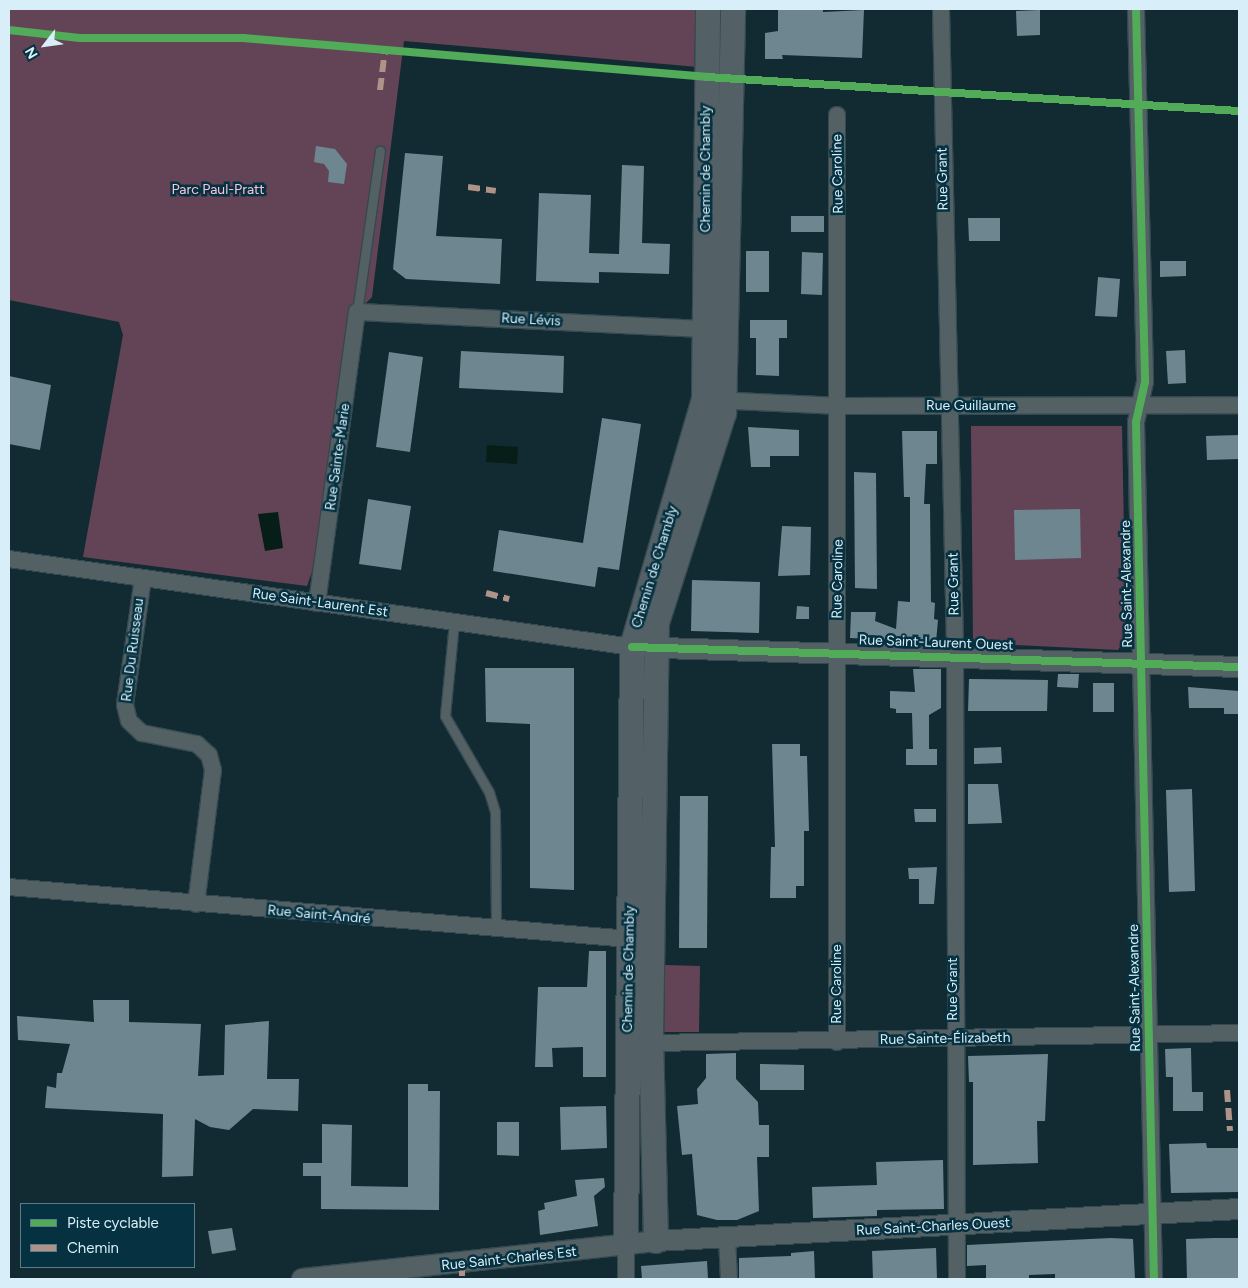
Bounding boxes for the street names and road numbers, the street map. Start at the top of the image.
street label: Chemin de Chambly [698,106,714,232]
street label: Rue Caroline [829,134,847,214]
street label: Rue Grant [934,147,952,211]
street label: Rue Lévis [501,310,561,330]
street label: Rue Guillaume [926,398,1016,414]
street label: Rue Sainte-Marie [322,402,354,512]
street label: Chemin de Chambly [628,504,682,630]
street label: Rue Saint-Alexandre [1117,520,1137,648]
street label: Rue Caroline [829,539,847,619]
street label: Rue Grant [945,552,963,616]
street label: Rue Saint-Laurent Est [251,585,389,621]
street label: Rue Du Ruisseau [118,597,148,703]
street label: Rue Saint-Laurent Ouest [858,632,1014,654]
street label: Rue Saint-André [267,902,371,928]
street label: Chemin de Chambly [619,905,639,1033]
street label: Rue Saint-Alexandre [1125,924,1145,1052]
street label: Rue Caroline [829,944,845,1024]
street label: Rue Grant [945,957,961,1021]
street label: Rue Sainte-Élizabeth [879,1029,1011,1049]
street label: Rue Saint-Charles Ouest [856,1215,1010,1239]
street label: Rue Saint-Charles Est [440,1244,578,1274]

